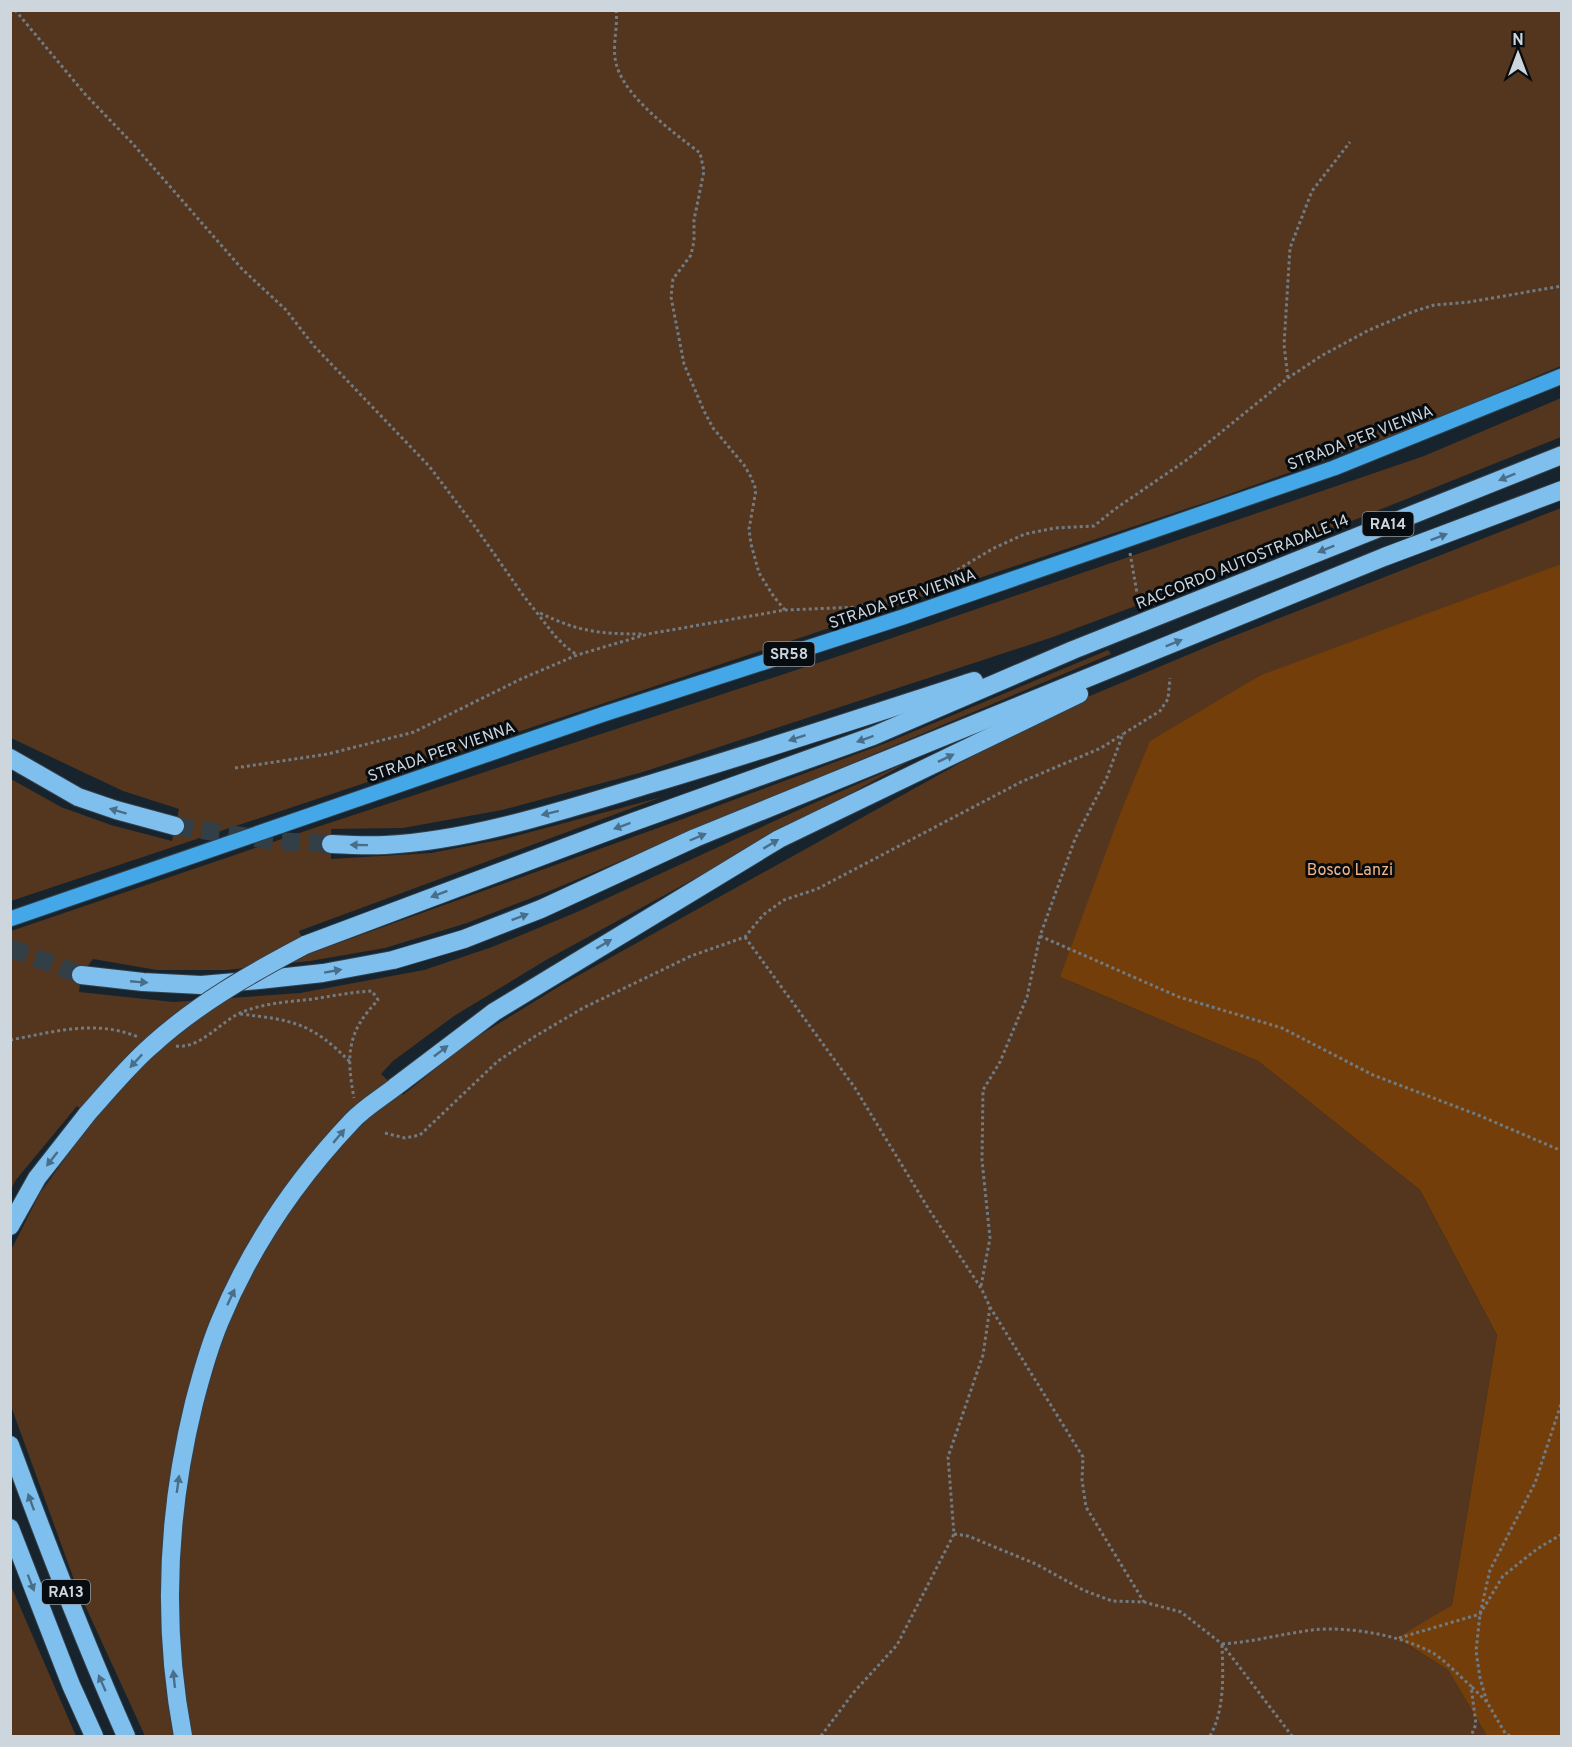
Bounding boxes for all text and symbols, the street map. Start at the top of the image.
north arrow [1488,24,1548,84]
text: N [1512,31,1524,51]
street label: STRADA PER VIENNA [1285,402,1436,476]
one-way arrow [1498,472,1516,482]
street label: RACCORDO AUTOSTRADALE 14 [1133,511,1352,615]
road number: RA14 [1362,512,1414,536]
one-way arrow [1430,531,1448,541]
one-way arrow [1317,545,1335,554]
street label: STRADA PER VIENNA [826,565,979,634]
one-way arrow [1165,638,1183,648]
road number: SR58 [764,642,814,666]
street label: STRADA PER VIENNA [365,718,518,787]
one-way arrow [788,734,806,743]
one-way arrow [855,734,873,744]
one-way arrow [938,754,955,763]
one-way arrow [109,806,127,815]
one-way arrow [541,809,559,819]
one-way arrow [613,822,631,832]
one-way arrow [689,832,707,842]
one-way arrow [763,839,779,850]
one-way arrow [349,840,368,850]
park label: Bosco Lanzi [1307,861,1393,881]
one-way arrow [430,890,448,899]
one-way arrow [511,912,529,922]
one-way arrow [596,939,612,950]
one-way arrow [324,966,343,975]
one-way arrow [130,977,149,987]
one-way arrow [433,1045,448,1057]
one-way arrow [130,1053,143,1068]
one-way arrow [332,1129,345,1144]
one-way arrow [45,1151,58,1167]
one-way arrow [226,1289,235,1306]
one-way arrow [174,1475,183,1494]
one-way arrow [26,1492,36,1510]
one-way arrow [27,1574,37,1592]
road number: RA13 [42,1580,90,1604]
one-way arrow [169,1669,179,1688]
one-way arrow [97,1674,107,1692]

